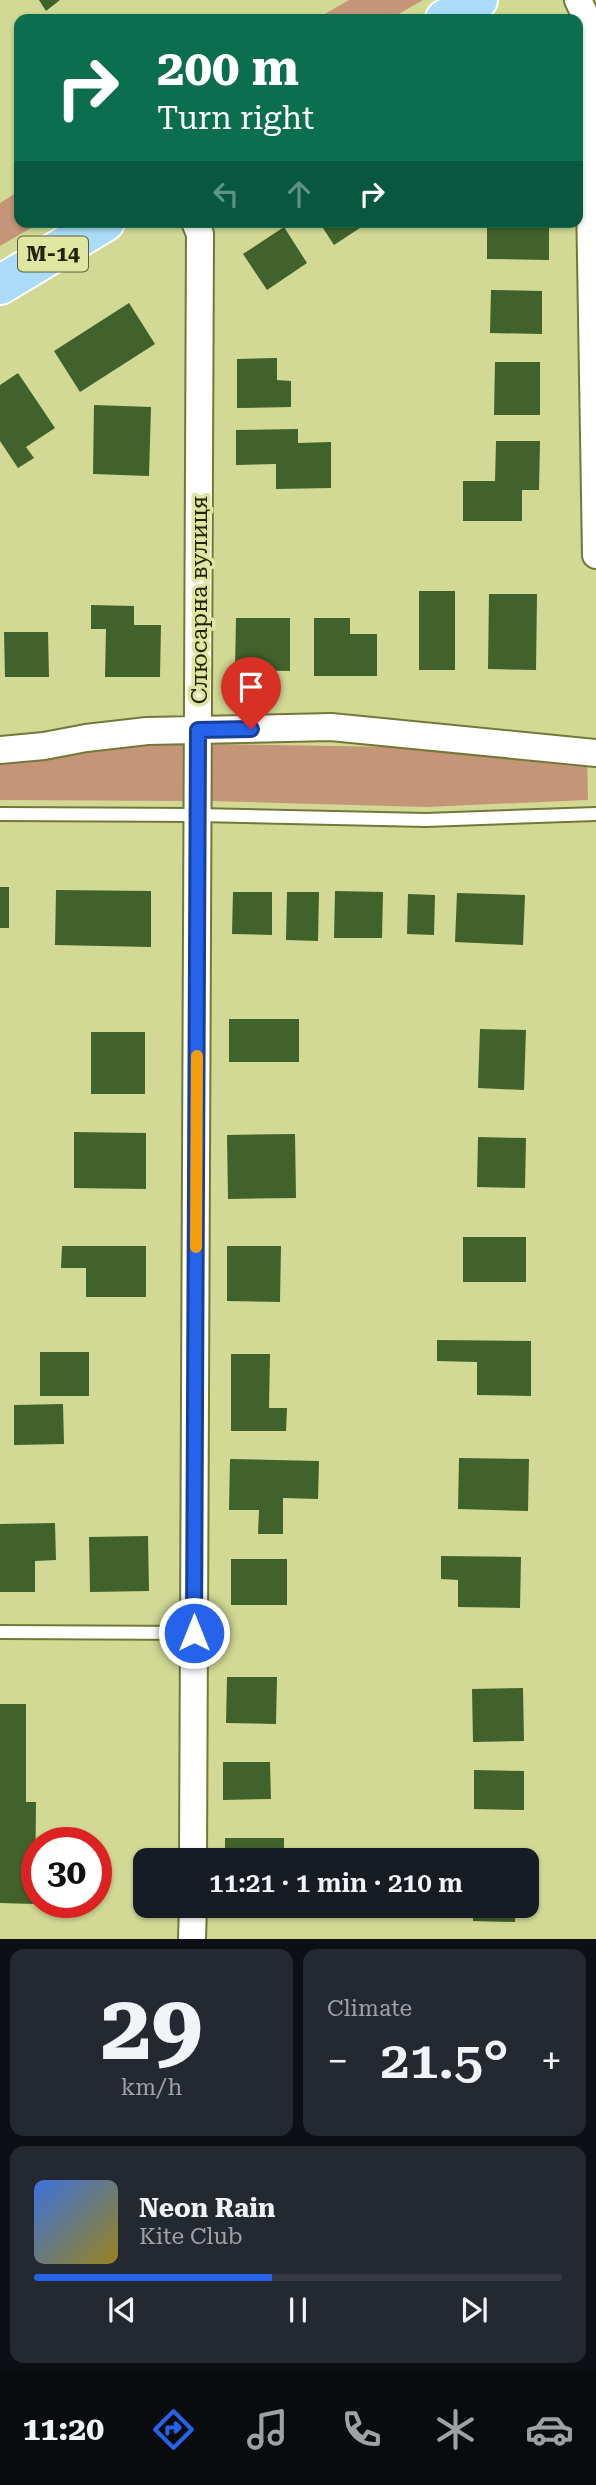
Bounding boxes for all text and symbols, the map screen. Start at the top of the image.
text: 200 m [157,40,299,97]
icon: right [42,42,133,133]
text: Turn right [157,99,314,137]
icon: left [207,175,245,213]
icon: ahead [280,175,318,213]
icon: right [353,175,391,213]
road number: М-14 [18,236,88,272]
street label: Слюсарна вулиця [186,496,213,704]
pin [221,657,281,729]
icon: arrive [232,668,270,706]
position arrow [157,1596,231,1670]
speed limit sign: 30 [21,1827,112,1918]
text: 11:21 · 1 min · 210 m [209,1868,463,1898]
text: 29 [101,1975,202,2081]
text: Climate [327,1995,412,2022]
text: 21.5° [380,2030,509,2091]
text: − [327,2039,348,2083]
text: + [541,2039,562,2083]
text: km/h [121,2074,182,2101]
text: Neon Rain [139,2193,275,2223]
text: Kite Club [139,2223,243,2250]
icon: previous [103,2291,141,2329]
icon: pause [279,2291,317,2329]
icon: next [455,2291,493,2329]
icon: directions [149,2405,198,2454]
icon: music [243,2405,292,2454]
icon: phone [337,2405,386,2454]
icon: climate [431,2405,480,2454]
icon: car [525,2405,574,2454]
text: 11:20 [22,2410,104,2448]

